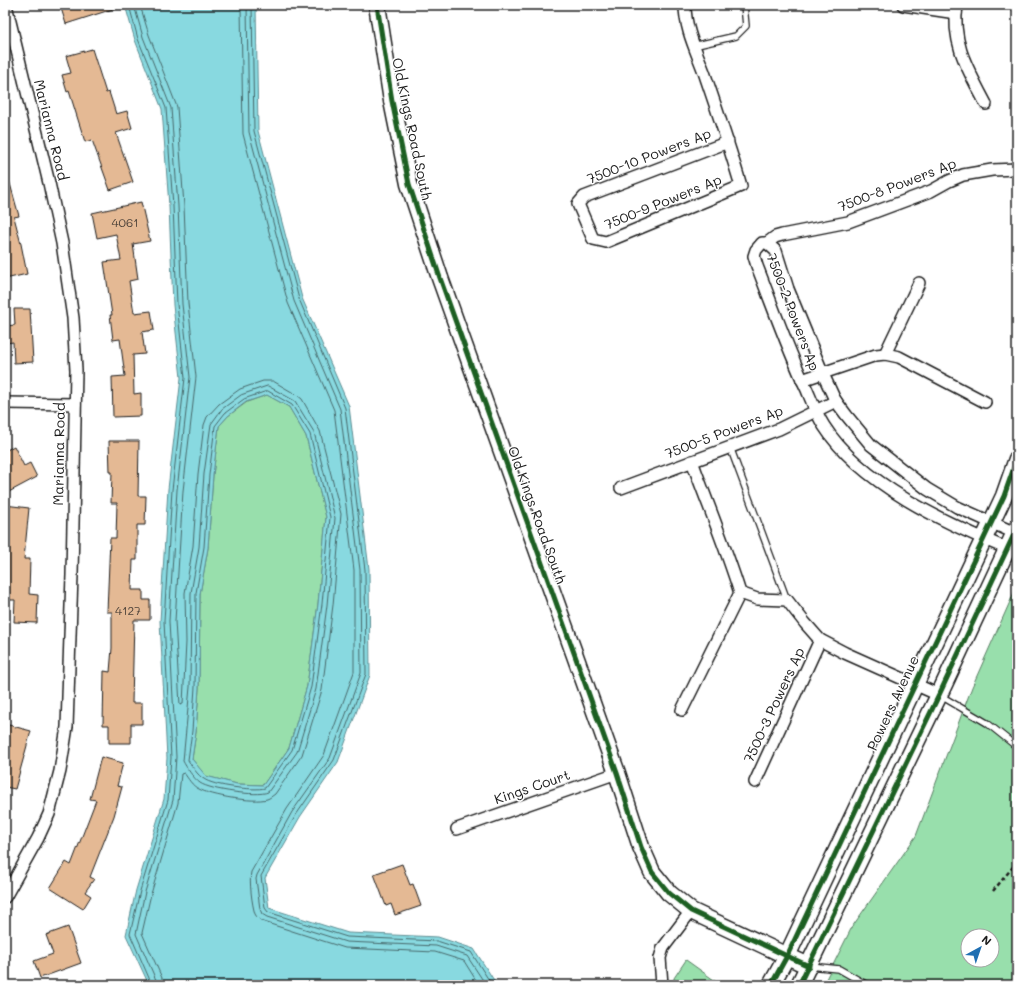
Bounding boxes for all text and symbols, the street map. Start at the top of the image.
street label: Old Kings Road South [388,56,437,202]
street label: Marianna Road [30,77,73,183]
street label: 7500-10 Powers Ap [584,123,714,188]
street label: 7500-8 Powers Ap [835,153,959,216]
street label: 7500-9 Powers Ap [601,169,724,234]
house number: 4061 [111,214,139,230]
street label: 7500-2 Powers Ap [762,250,825,373]
street label: 7500-5 Powers Ap [662,400,785,463]
street label: Marianna Road [48,402,69,506]
street label: Old Kings Road South [504,443,571,586]
house number: 4127 [115,602,141,618]
street label: 7500-3 Powers Ap [739,644,809,765]
street label: Powers Avenue [862,652,923,754]
street label: Kings Court [491,765,572,808]
north arrow [960,928,1000,968]
text: N [979,932,995,948]

